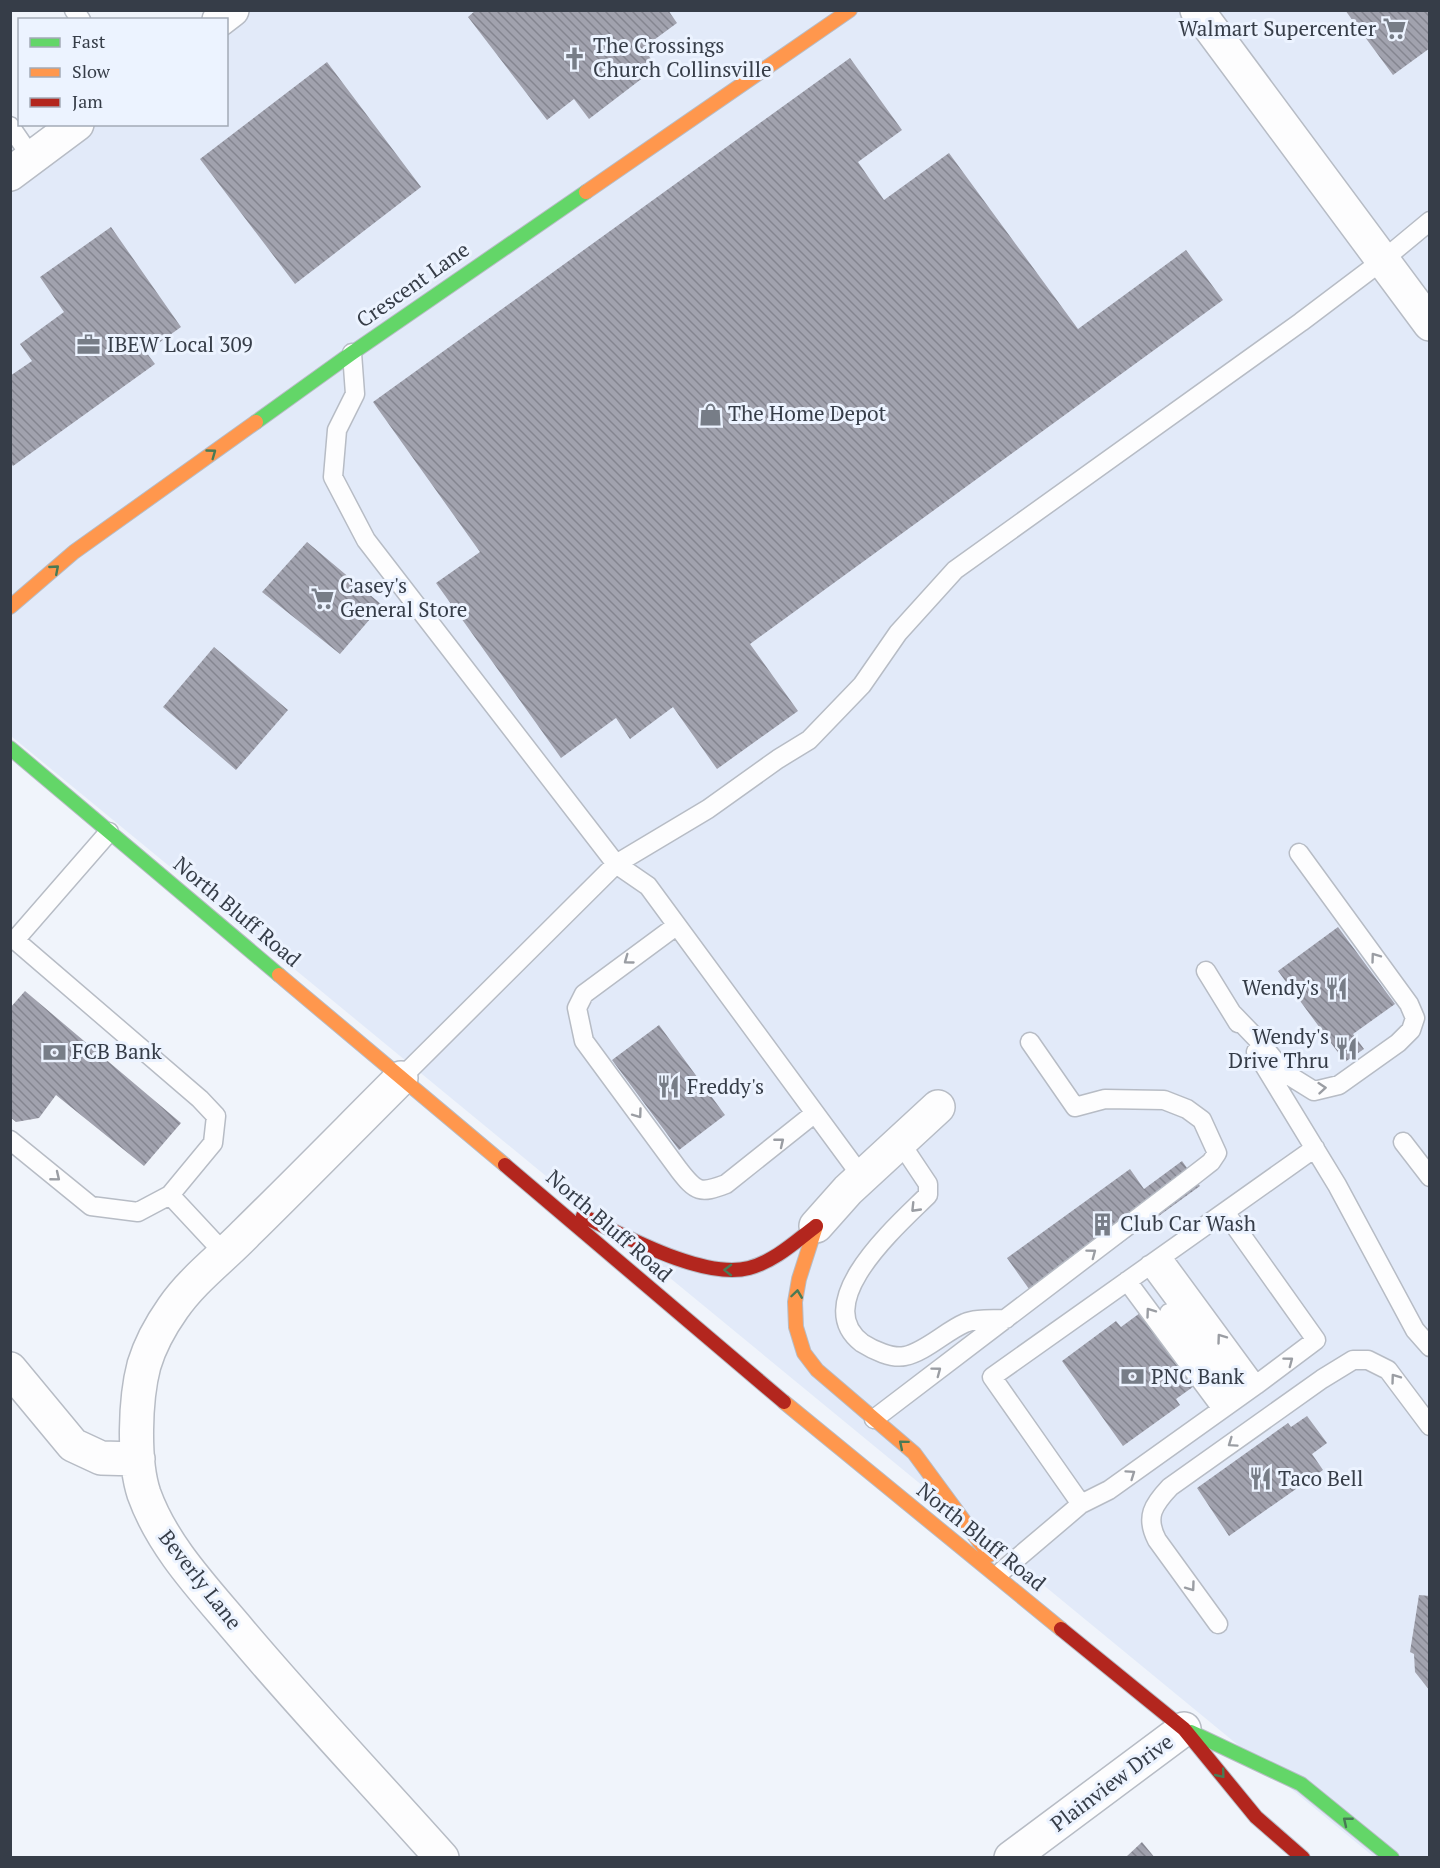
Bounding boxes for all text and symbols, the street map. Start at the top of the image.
place label: Walmart Supercenter [1178,14,1376,42]
supermarket icon: Walmart Supercenter [1381,16,1407,42]
legend [18,18,228,126]
text: Fast [72,29,106,53]
place label: The Crossings Church Collinsville [593,31,772,83]
church icon: The Crossings Church Collinsville [562,45,588,71]
text: Slow [72,59,111,83]
text: Jam [72,89,103,113]
street label: Crescent Lane [350,235,474,333]
place label: IBEW Local 309 [107,330,253,358]
office icon: IBEW Local 309 [76,332,102,358]
place label: The Home Depot [728,399,886,427]
shop icon: The Home Depot [697,401,723,427]
one-way arrow [205,450,216,461]
one-way arrow [48,565,59,576]
place label: Casey's General Store [340,571,467,623]
supermarket icon: Casey's General Store [309,585,335,611]
street label: North Bluff Road [168,850,307,973]
one-way arrow [1371,952,1382,963]
one-way arrow [624,953,635,964]
place label: Wendy's [1242,973,1319,1001]
restaurant icon: Wendy's [1324,975,1350,1001]
place label: Wendy's Drive Thru [1228,1022,1329,1074]
restaurant icon: Wendy's Drive Thru [1334,1036,1360,1062]
place label: FCB Bank [72,1037,162,1065]
bank icon: FCB Bank [41,1039,67,1065]
place label: Freddy's [687,1072,764,1100]
restaurant icon: Freddy's [656,1074,682,1100]
one-way arrow [1317,1082,1327,1095]
one-way arrow [630,1107,641,1118]
one-way arrow [773,1138,784,1149]
street label: North Bluff Road [541,1163,679,1288]
one-way arrow [49,1170,60,1181]
one-way arrow [911,1201,922,1212]
place label: Club Car Wash [1120,1209,1256,1237]
building icon: Club Car Wash [1089,1211,1115,1237]
one-way arrow [1086,1249,1097,1260]
one-way arrow [724,1264,733,1276]
one-way arrow [790,1290,802,1299]
one-way arrow [1146,1307,1157,1318]
one-way arrow [1218,1334,1229,1345]
one-way arrow [1282,1357,1293,1368]
place label: PNC Bank [1151,1362,1245,1390]
bank icon: PNC Bank [1120,1364,1146,1390]
one-way arrow [930,1367,941,1378]
one-way arrow [1391,1374,1402,1385]
one-way arrow [1228,1435,1239,1446]
one-way arrow [899,1440,910,1451]
place label: Taco Bell [1278,1464,1363,1492]
restaurant icon: Taco Bell [1247,1466,1273,1492]
one-way arrow [1124,1470,1135,1481]
street label: North Bluff Road [911,1476,1052,1597]
street label: Beverly Lane [153,1524,249,1635]
one-way arrow [1184,1580,1195,1591]
street label: Plainview Drive [1045,1727,1178,1837]
one-way arrow [1214,1768,1225,1779]
one-way arrow [1342,1817,1353,1828]

